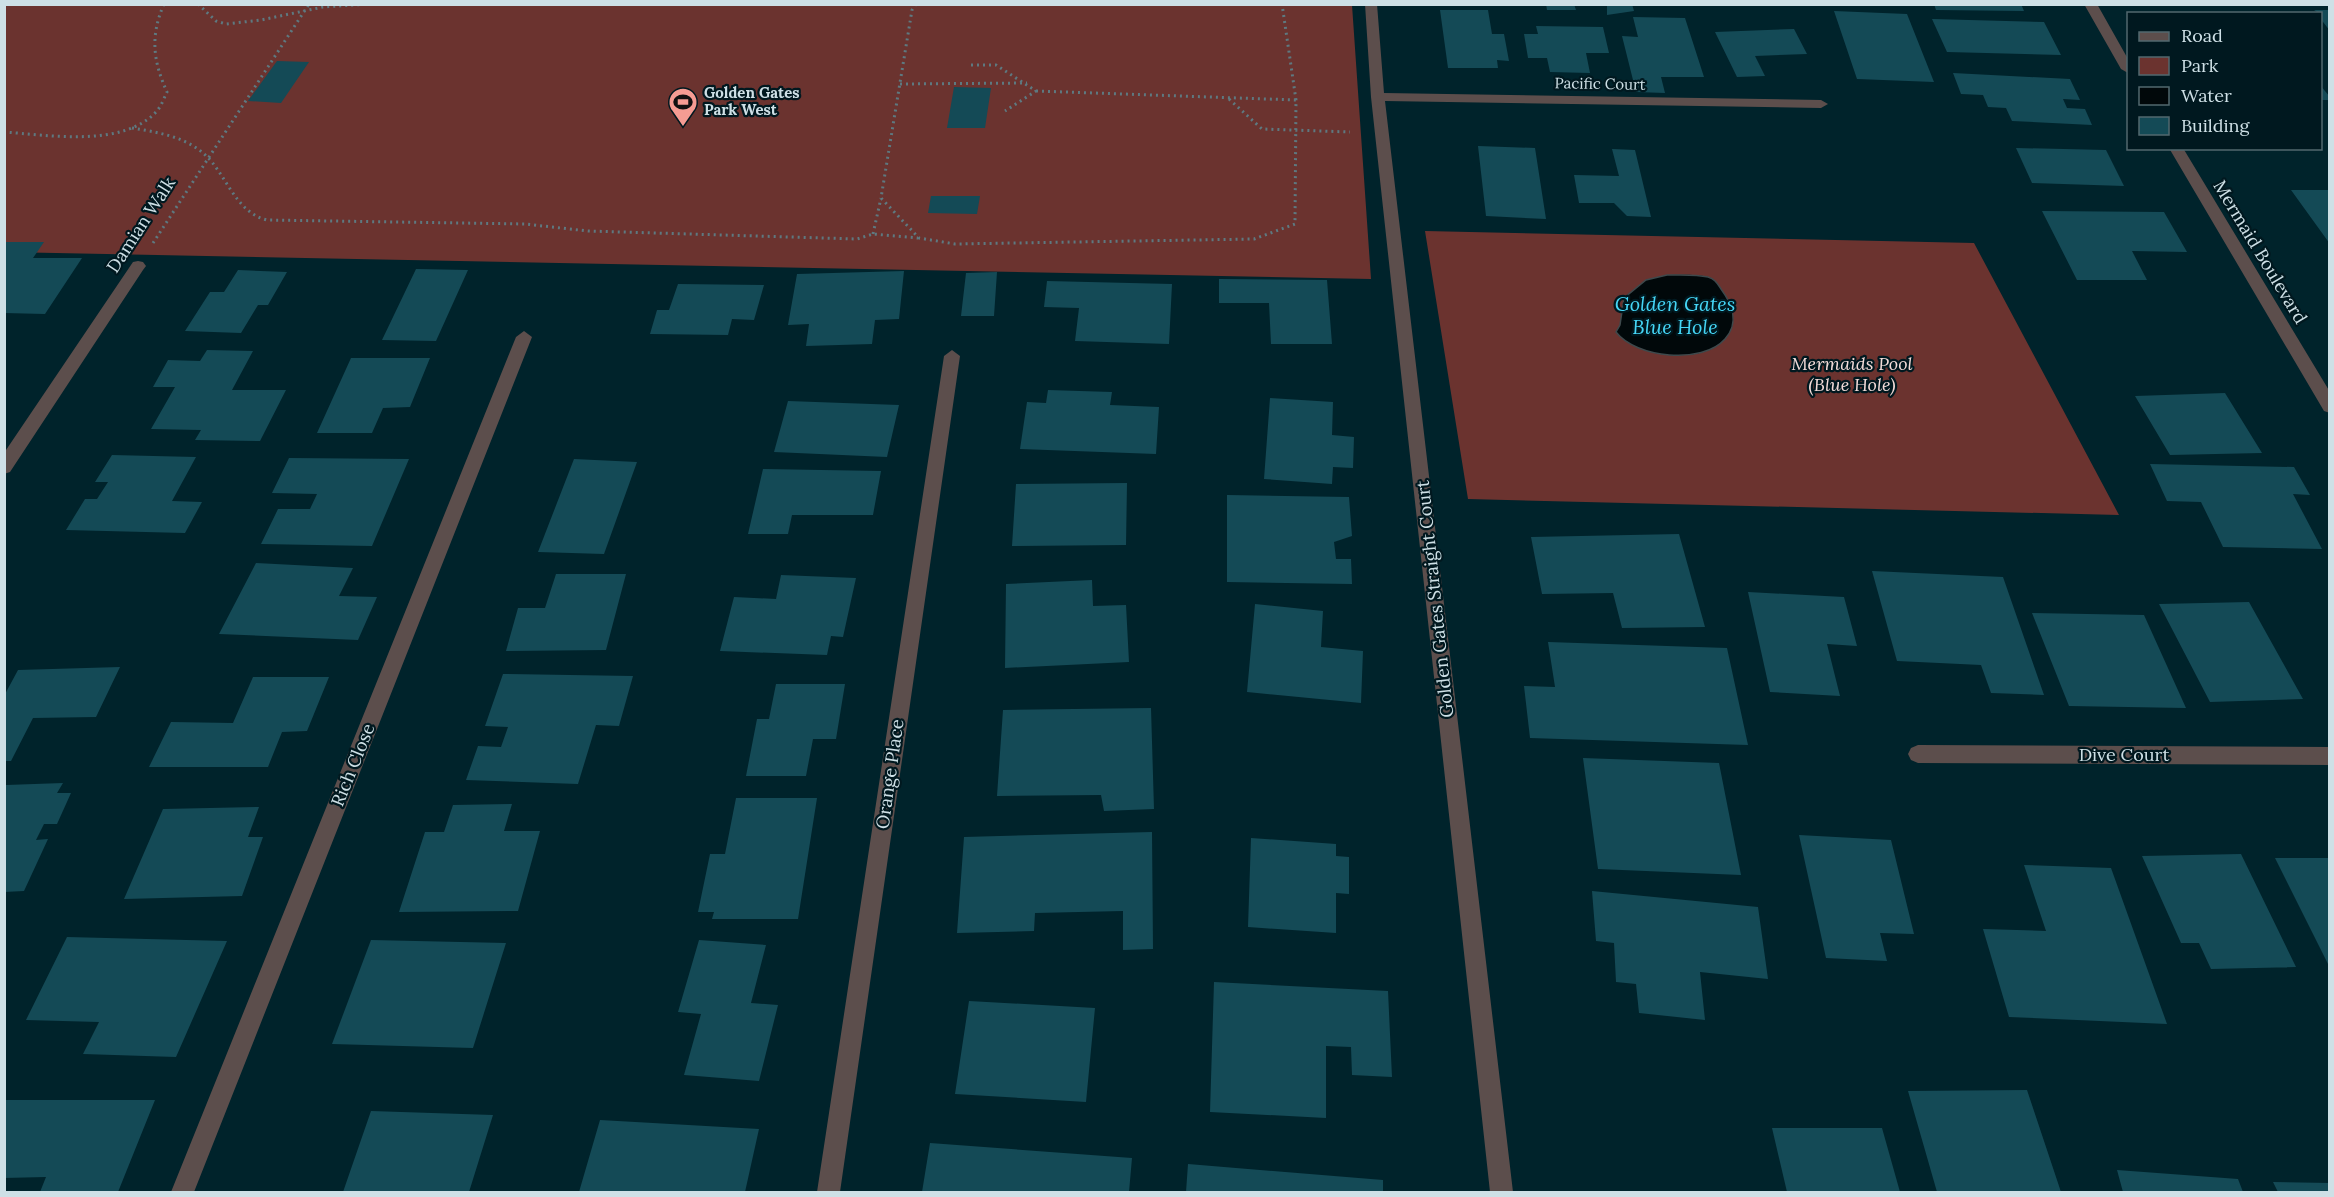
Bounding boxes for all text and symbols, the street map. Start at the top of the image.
legend [2127,12,2322,150]
text: Road [2181,24,2223,47]
text: Park [2181,54,2219,77]
street label: Pacific Court [1554,73,1646,94]
place label: Golden Gates Park West [704,83,800,119]
text: Water [2181,84,2232,107]
sports icon: Golden Gates Park West [667,86,699,128]
text: Building [2181,114,2251,137]
street label: Damian Walk [101,172,180,277]
street label: Mermaid Boulevard [2208,176,2313,328]
water label: Golden Gates Blue Hole [1615,291,1735,339]
park label: Mermaids Pool (Blue Hole) [1791,352,1913,396]
street label: Golden Gates Straight Court [1411,479,1458,719]
street label: Orange Place [870,717,909,830]
street label: Rich Close [325,720,380,810]
street label: Dive Court [2079,743,2169,766]

